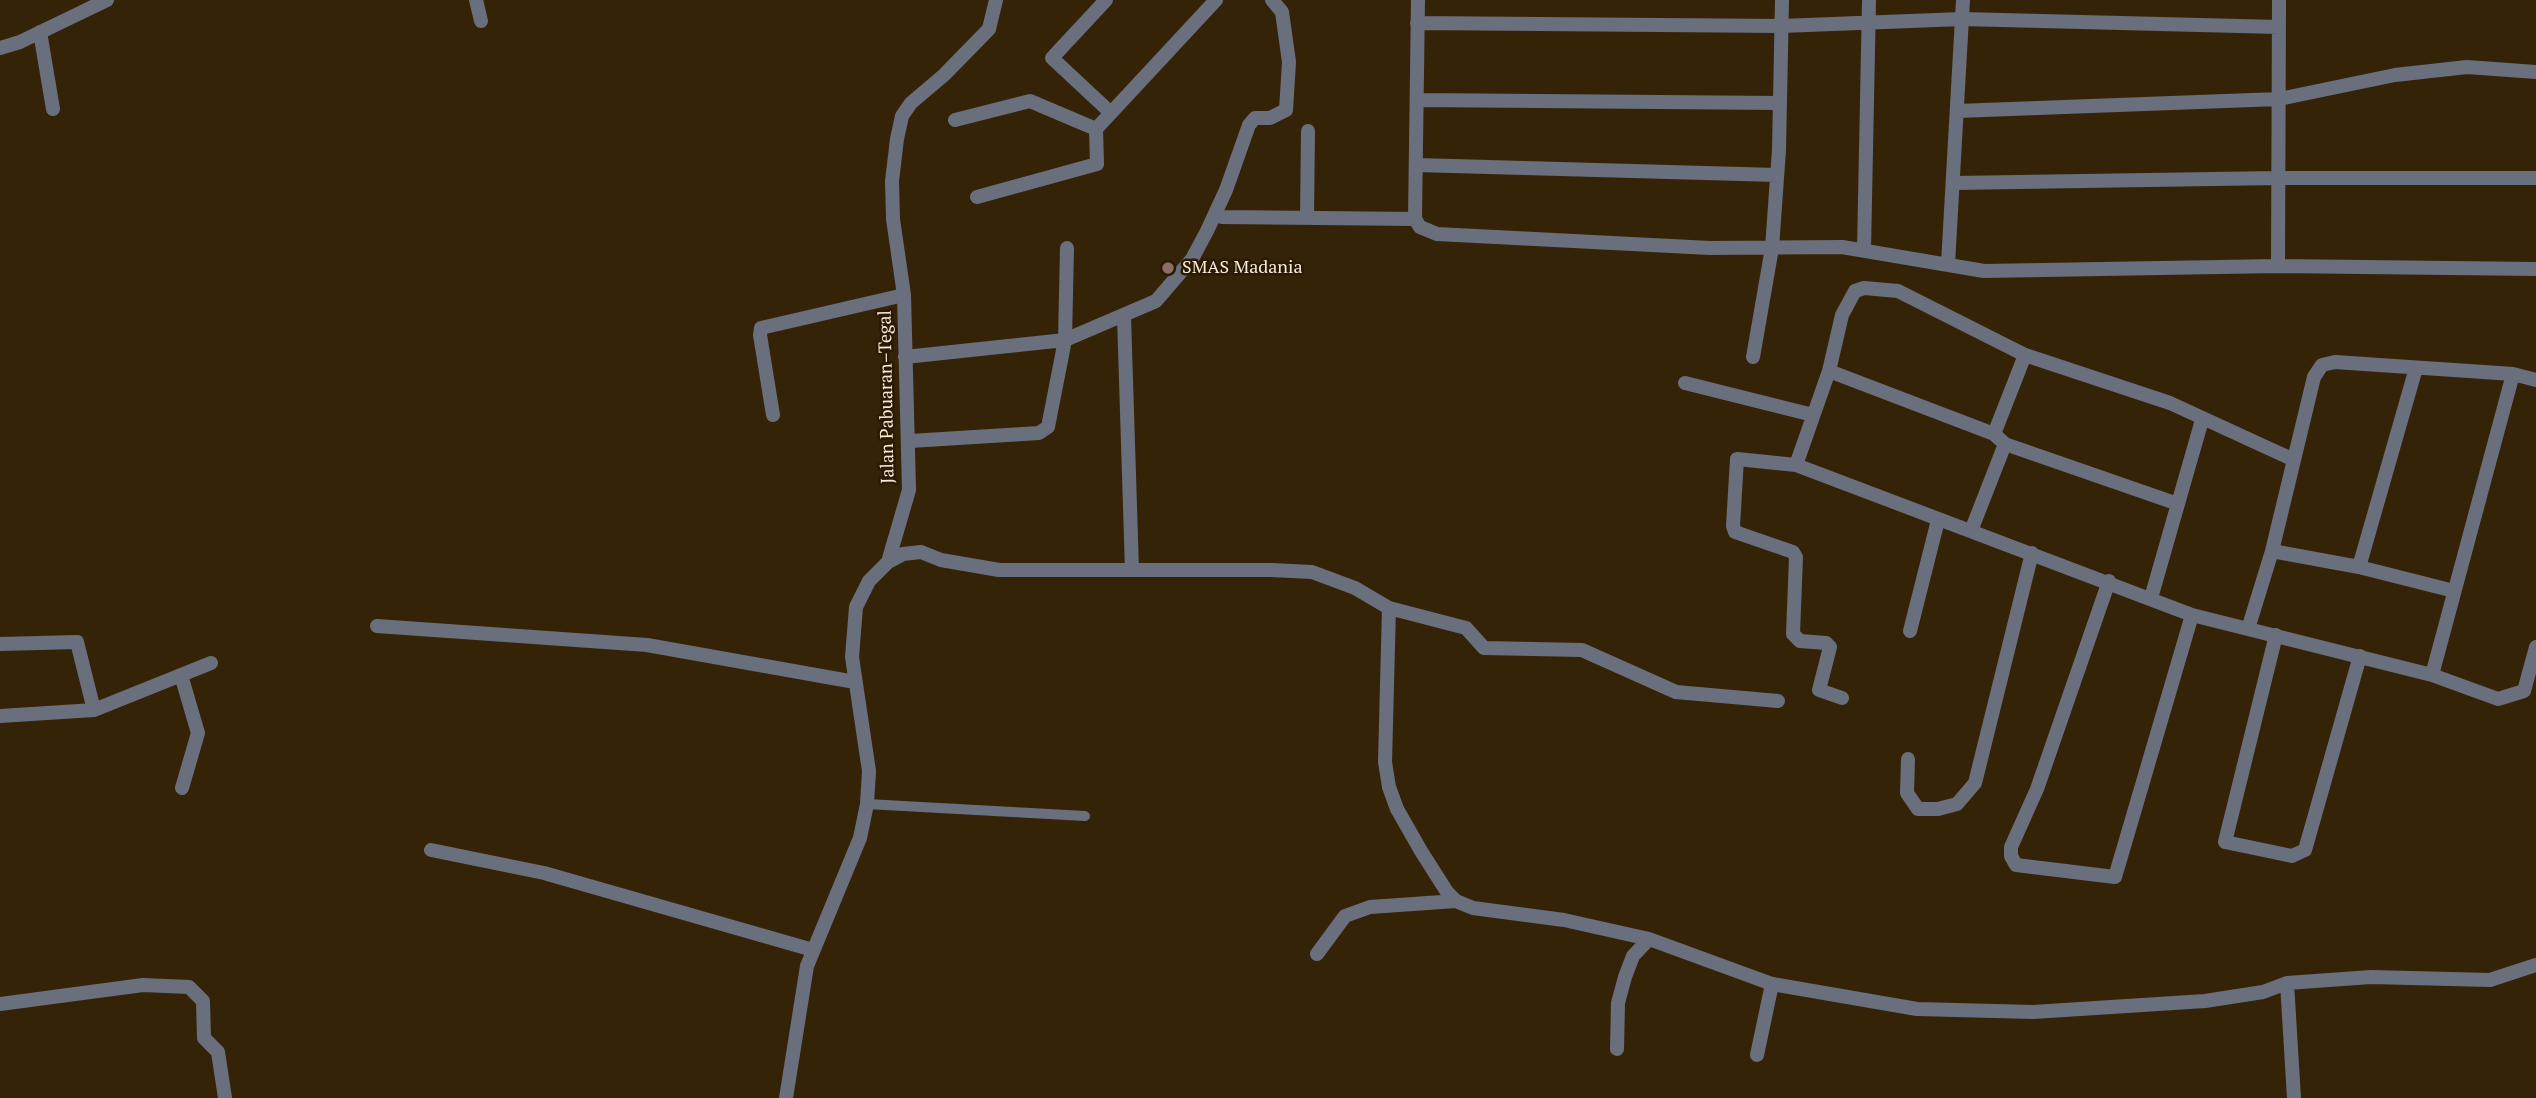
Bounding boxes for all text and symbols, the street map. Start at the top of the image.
place label: SMAS Madania [1182,257,1303,279]
marker: SMAS Madania [1160,260,1176,276]
street label: Jalan Pabuaran–Tegal [875,310,899,484]

